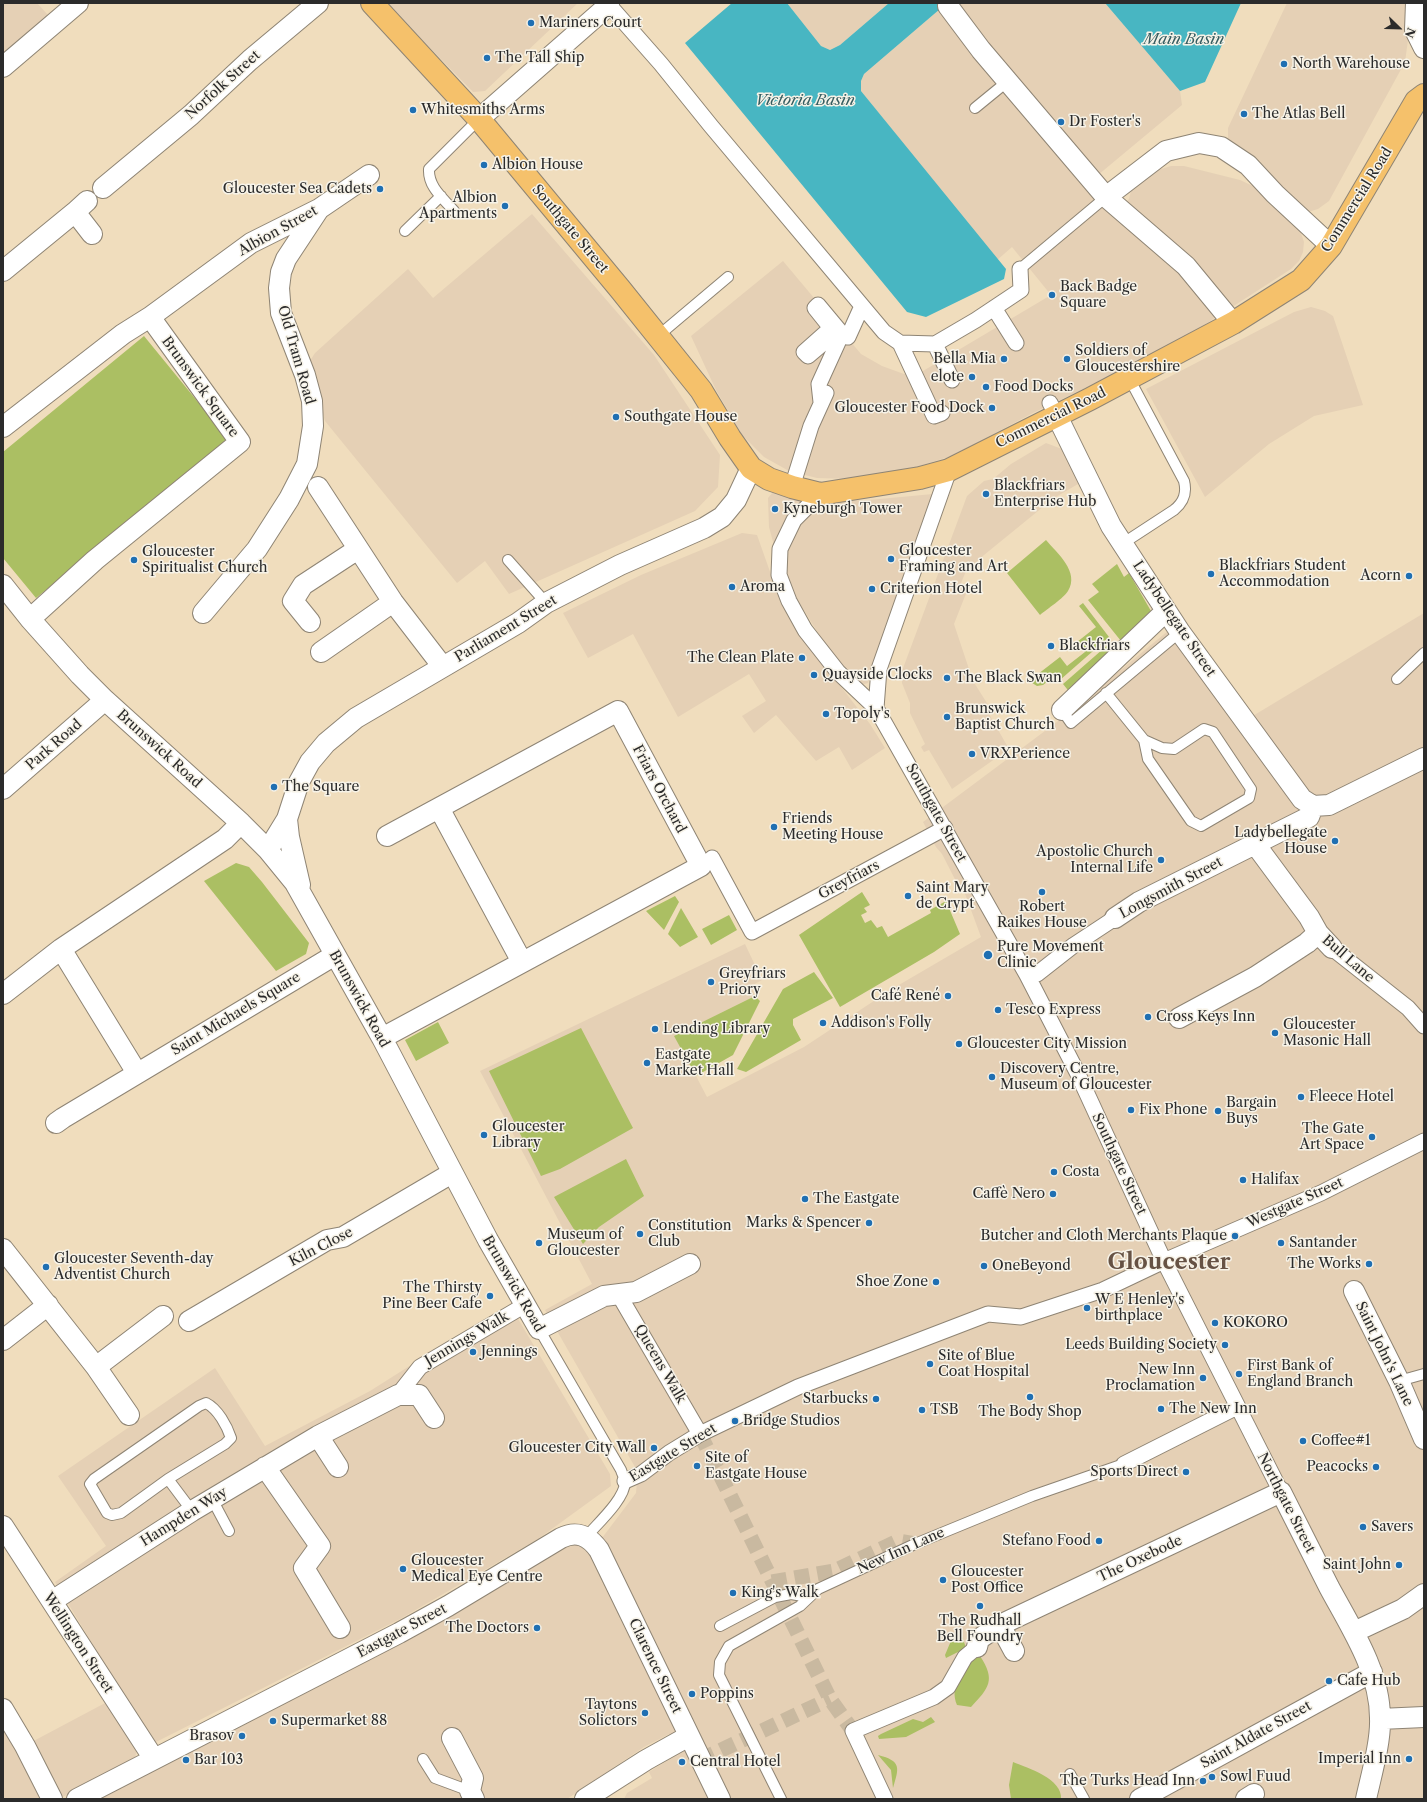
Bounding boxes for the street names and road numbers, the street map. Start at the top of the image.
street label: Norfolk Street [182,47,264,123]
street label: Commercial Road [1318,144,1396,256]
street label: Southgate Street [528,181,612,277]
street label: Albion Street [235,202,321,260]
street label: Old Tram Road [274,304,318,406]
street label: Brunswick Square [158,333,242,441]
street label: Commercial Road [993,384,1109,452]
street label: Ladybellegate Street [1129,558,1219,680]
street label: Parliament Street [452,592,560,666]
street label: Brunswick Road [113,706,205,792]
street label: Park Road [23,716,85,774]
street label: Friars Orchard [629,742,689,836]
street label: Southgate Street [902,761,970,865]
street label: Longsmith Street [1117,854,1225,922]
street label: Greyfriars [816,857,882,903]
street label: Bull Lane [1318,932,1378,986]
street label: Brunswick Road [325,947,393,1051]
street label: Saint Michaels Square [168,969,304,1059]
street label: Southgate Street [1088,1111,1150,1217]
street label: Westgate Street [1244,1174,1346,1232]
street label: Kiln Close [286,1224,356,1270]
street label: Brunswick Road [479,1233,547,1335]
street label: Saint John's Lane [1351,1299,1417,1409]
street label: Jennings Walk [422,1308,512,1370]
street label: Queens Walk [631,1322,689,1406]
street label: Eastgate Street [626,1420,720,1486]
street label: Northgate Street [1253,1450,1319,1556]
street label: Hampden Way [138,1484,230,1550]
street label: New Inn Lane [855,1524,947,1578]
street label: The Oxebode [1095,1532,1185,1586]
street label: Wellington Street [39,1590,117,1696]
street label: Eastgate Street [354,1600,450,1662]
street label: Clarence Street [625,1616,685,1716]
street label: Saint Aldate Street [1198,1698,1314,1772]

